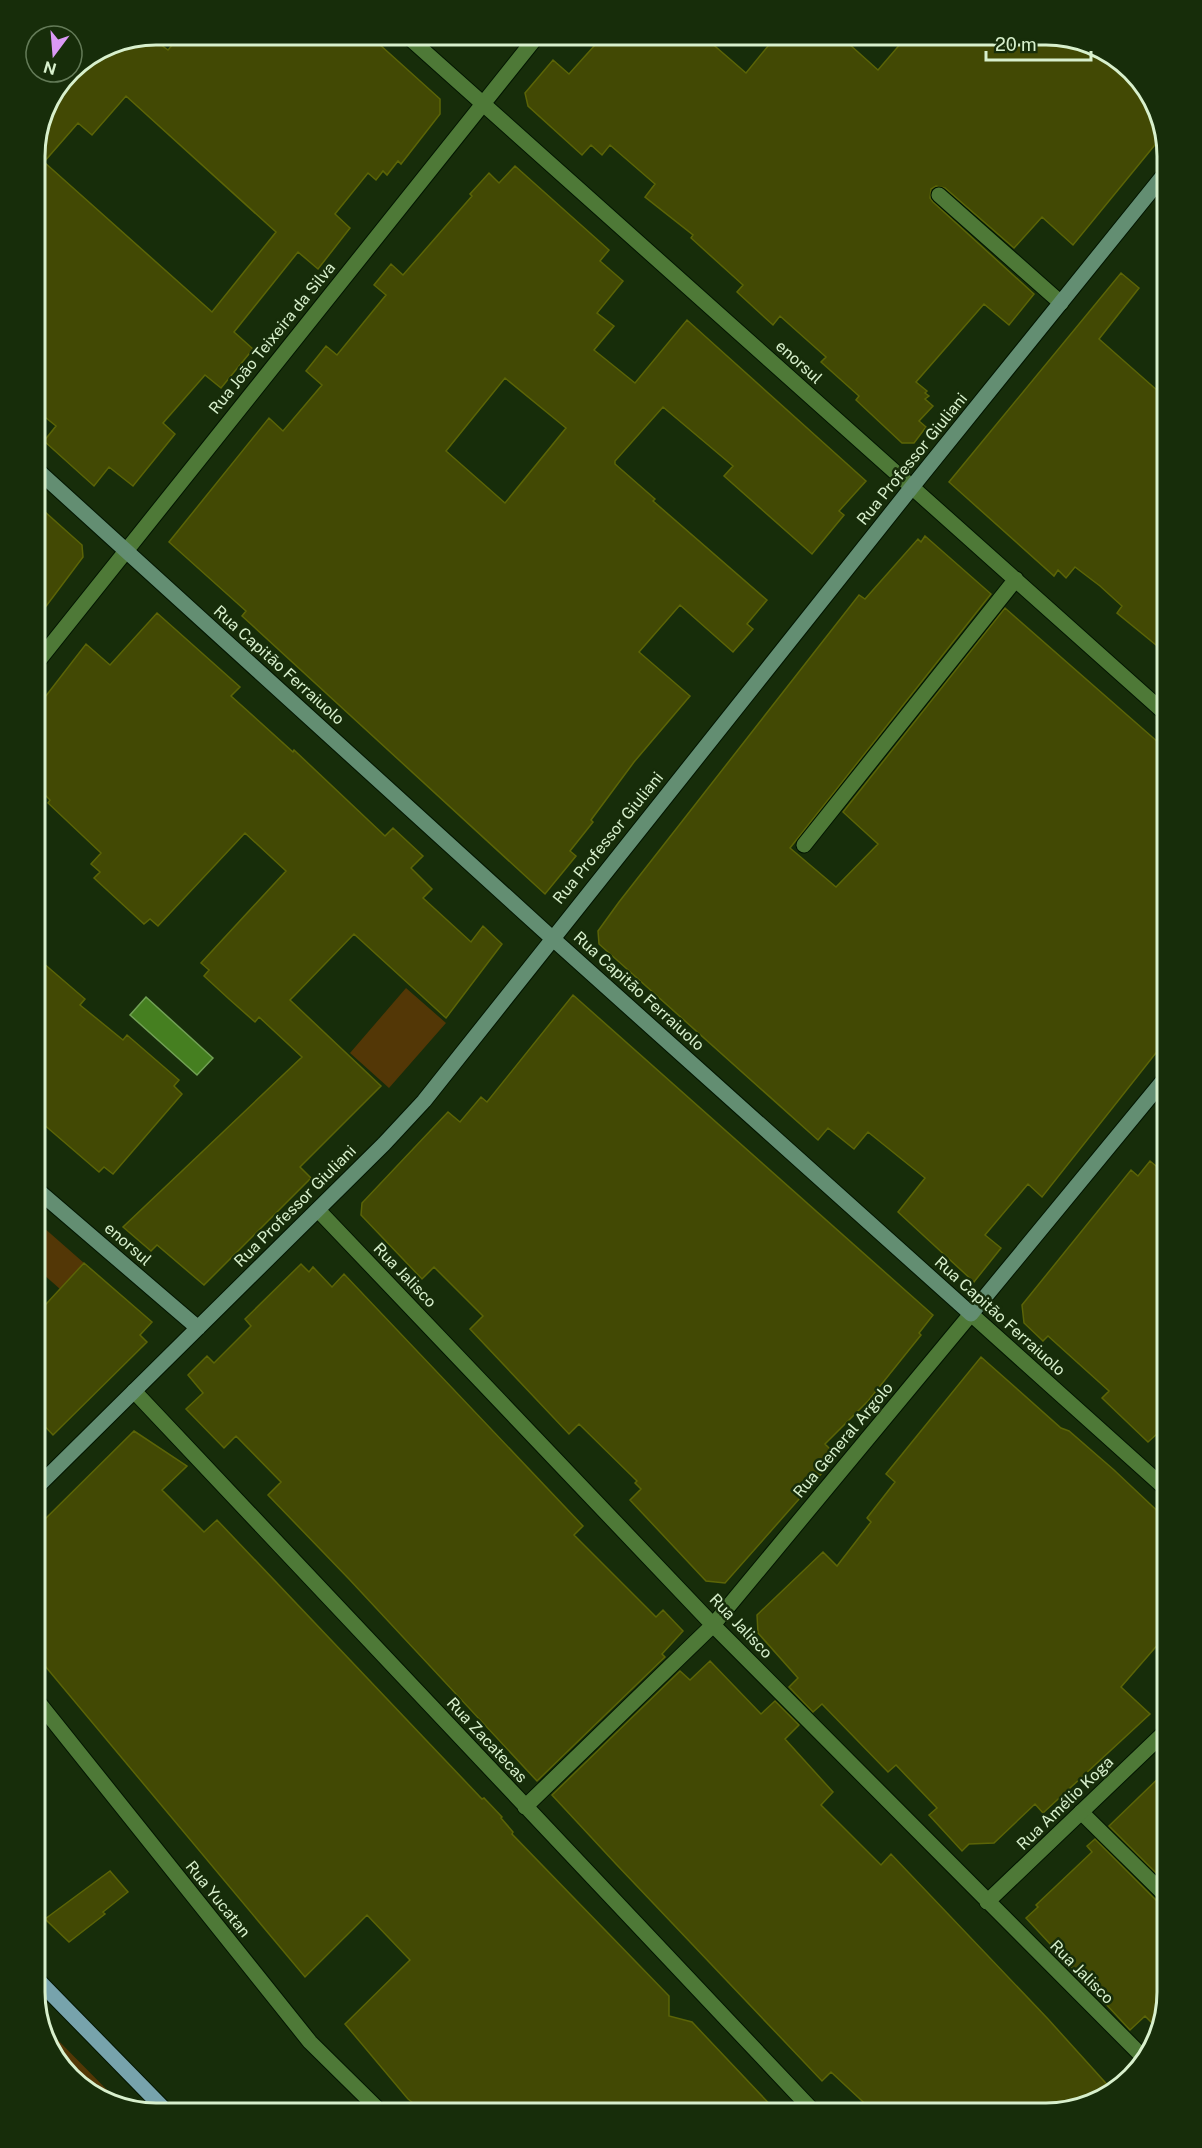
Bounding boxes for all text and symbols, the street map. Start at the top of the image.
north arrow [24,24,84,84]
scale bar [986,24,1091,62]
text: 20 m [995,34,1037,55]
text: N [41,57,59,79]
street label: Rua João Teixeira da Silva [205,258,339,418]
street label: enorsul [772,336,826,388]
street label: Rua Professor Giuliani [853,389,971,529]
street label: Rua Capitão Ferraiuolo [210,601,348,729]
street label: Rua Professor Giuliani [549,768,667,908]
street label: Rua Capitão Ferraiuolo [570,927,708,1055]
street label: Rua Professor Giuliani [230,1141,360,1271]
street label: enorsul [101,1218,155,1270]
street label: Rua Jalisco [370,1239,440,1311]
street label: Rua Capitão Ferraiuolo [931,1252,1069,1380]
street label: Rua General Argolo [789,1378,897,1502]
street label: Rua Jalisco [706,1590,776,1662]
street label: Rua Zacatecas [443,1693,531,1787]
street label: Rua Amélio Koga [1013,1752,1117,1854]
street label: Rua Yucatan [182,1857,254,1941]
street label: Rua Jalisco [1046,1936,1118,2008]

